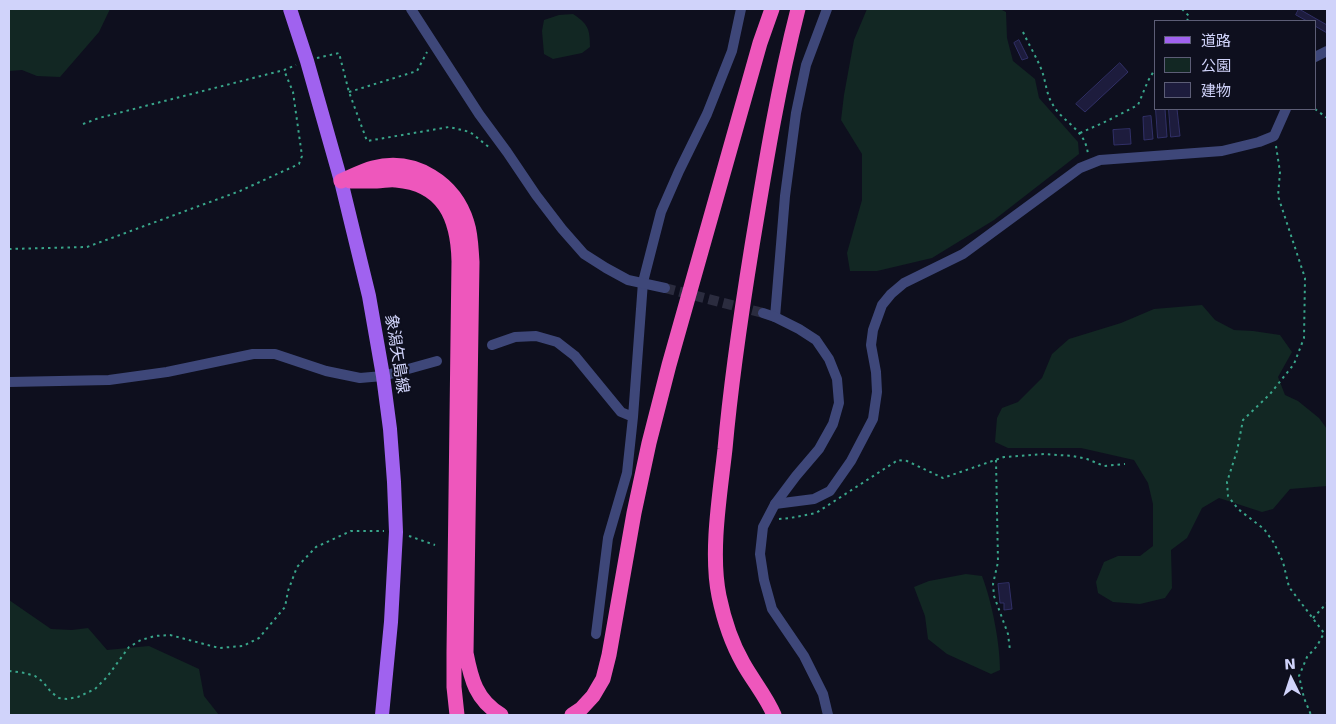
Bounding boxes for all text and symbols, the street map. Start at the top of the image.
legend [1154,20,1316,110]
text: 道路 [1201,32,1231,50]
text: 公園 [1201,57,1231,75]
text: 建物 [1201,82,1231,100]
street label: 象潟矢島線 [380,313,412,395]
north arrow [1266,654,1316,704]
text: N [1284,656,1296,672]

